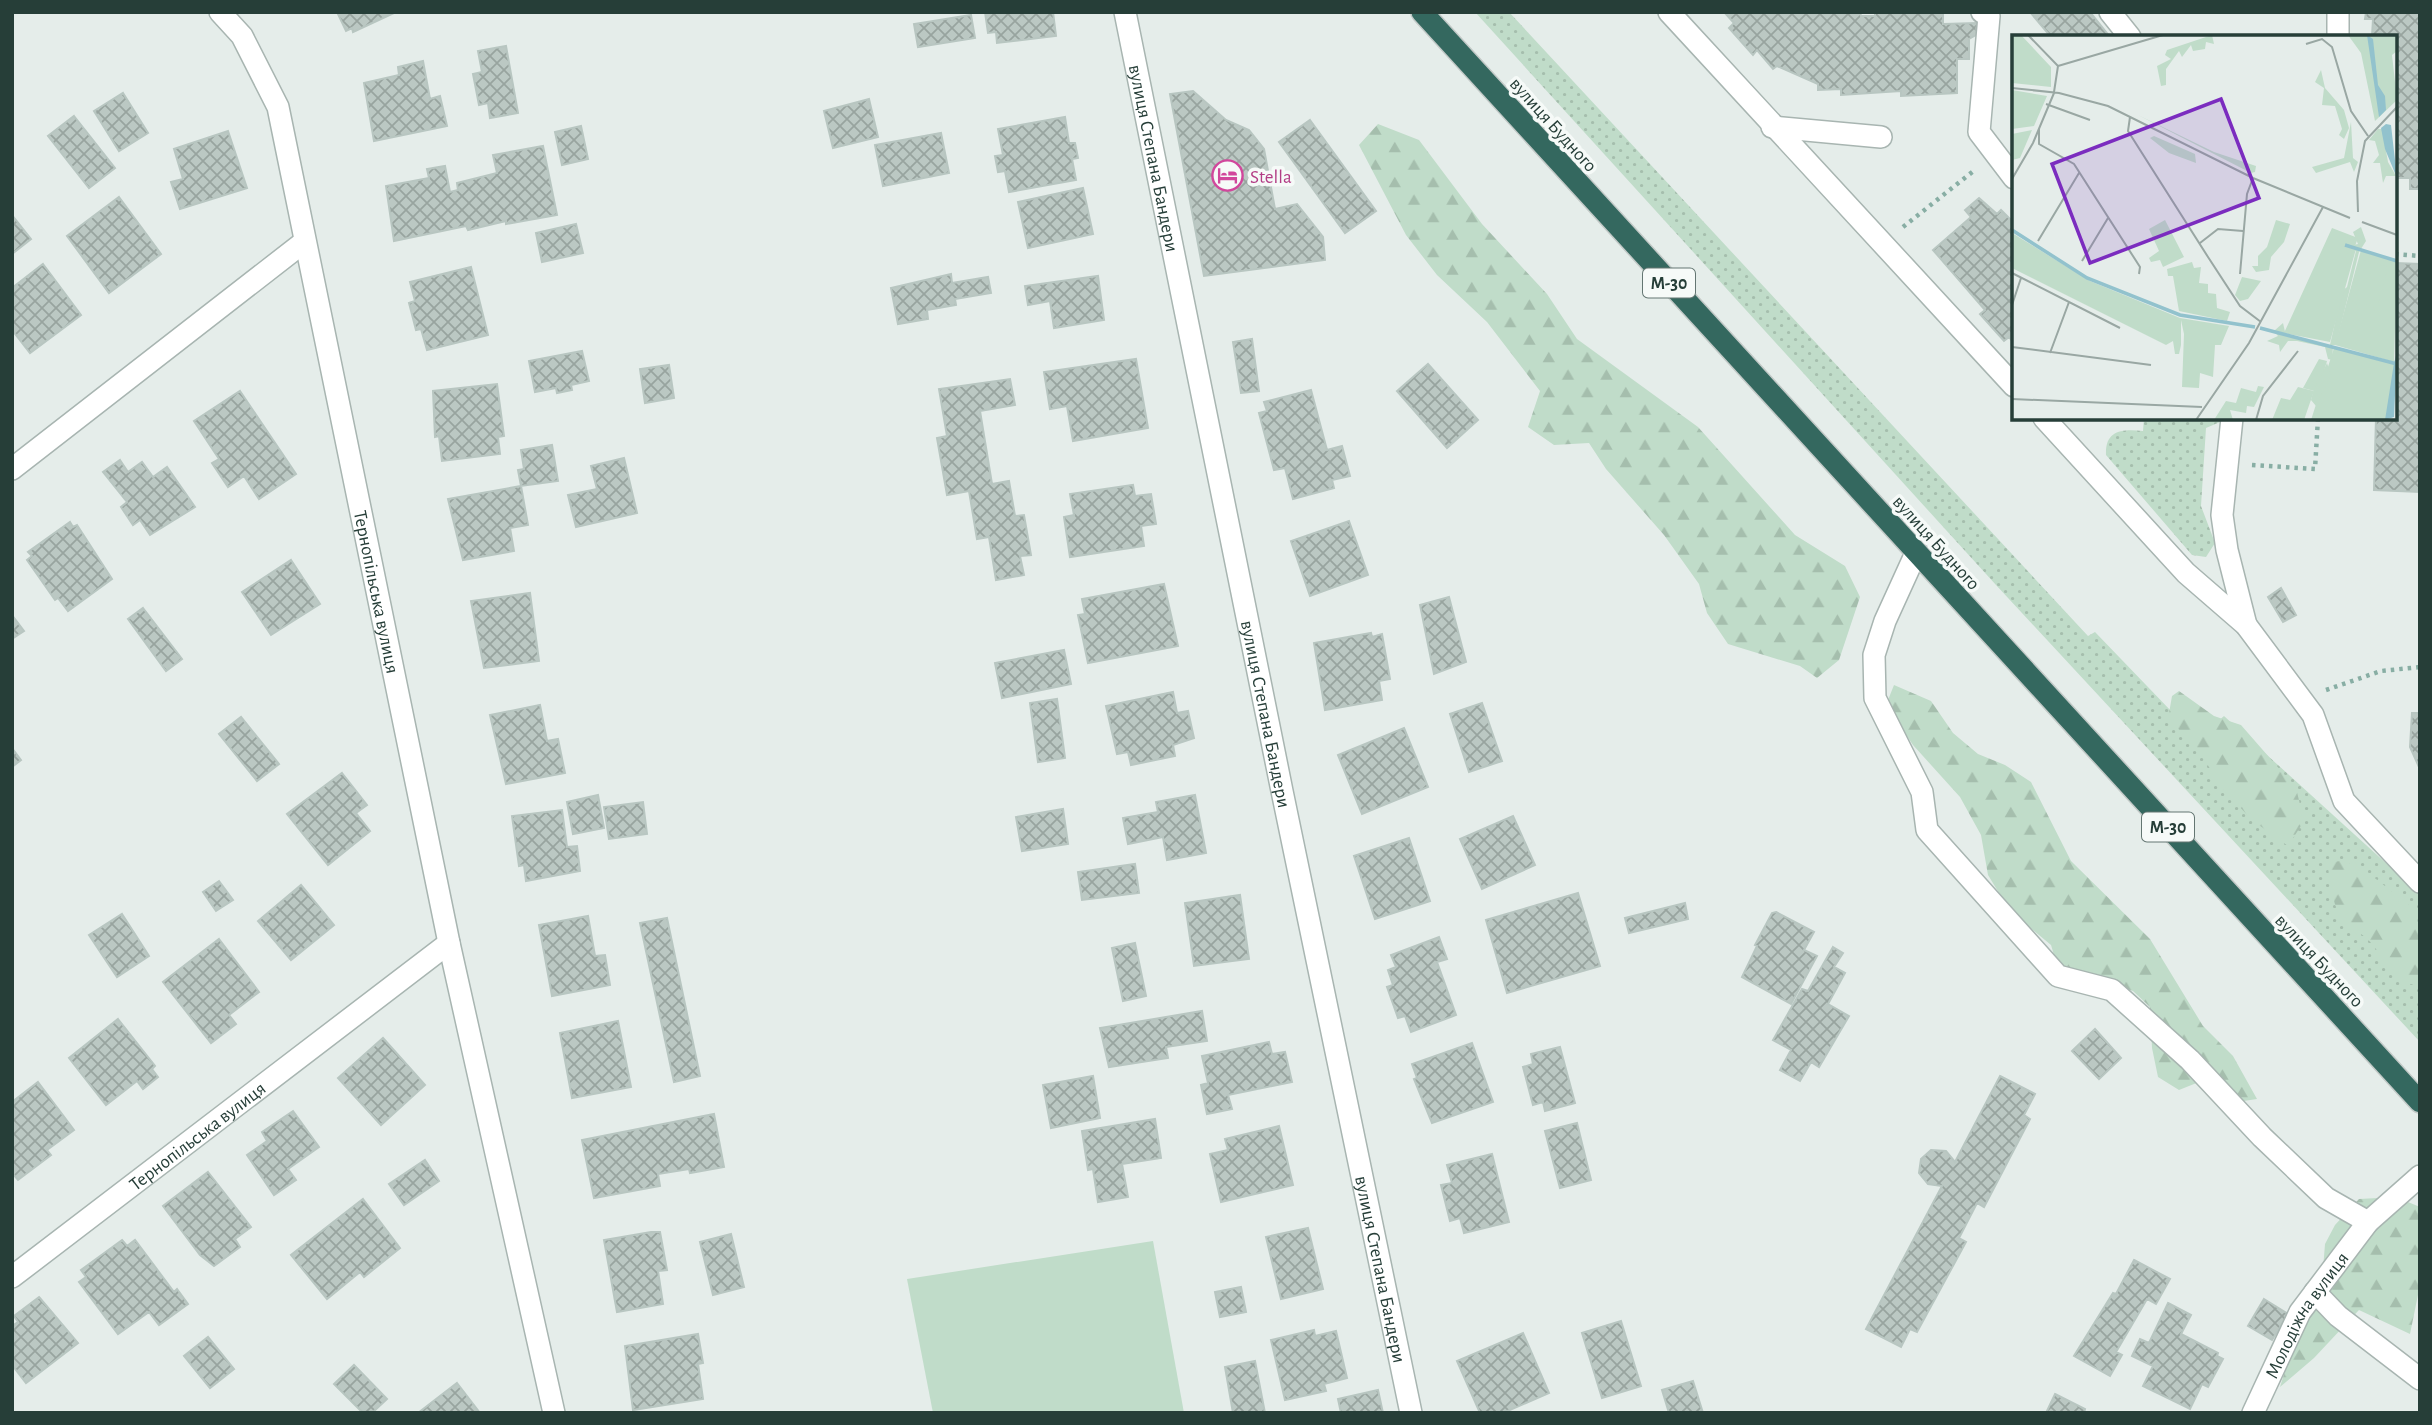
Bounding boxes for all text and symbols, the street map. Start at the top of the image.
inset map [2012,35,2397,420]
street label: вулиця Степана Бандери [1125,63,1181,254]
street label: вулиця Будного [1506,74,1600,176]
hotel icon: Stella [1210,159,1244,193]
place label: Stella [1250,168,1292,187]
road number: М-30 [1643,268,1695,298]
street label: вулиця Будного [1889,492,1983,594]
street label: Тернопільська вулиця [350,509,402,675]
street label: вулиця Степана Бандери [1237,619,1293,810]
road number: М-30 [2142,812,2194,842]
street label: вулиця Будного [2271,911,2367,1011]
street label: Тернопільська вулиця [126,1079,270,1195]
street label: вулиця Степана Бандери [1351,1174,1408,1365]
street label: Молодіжна вулиця [2263,1249,2353,1382]

